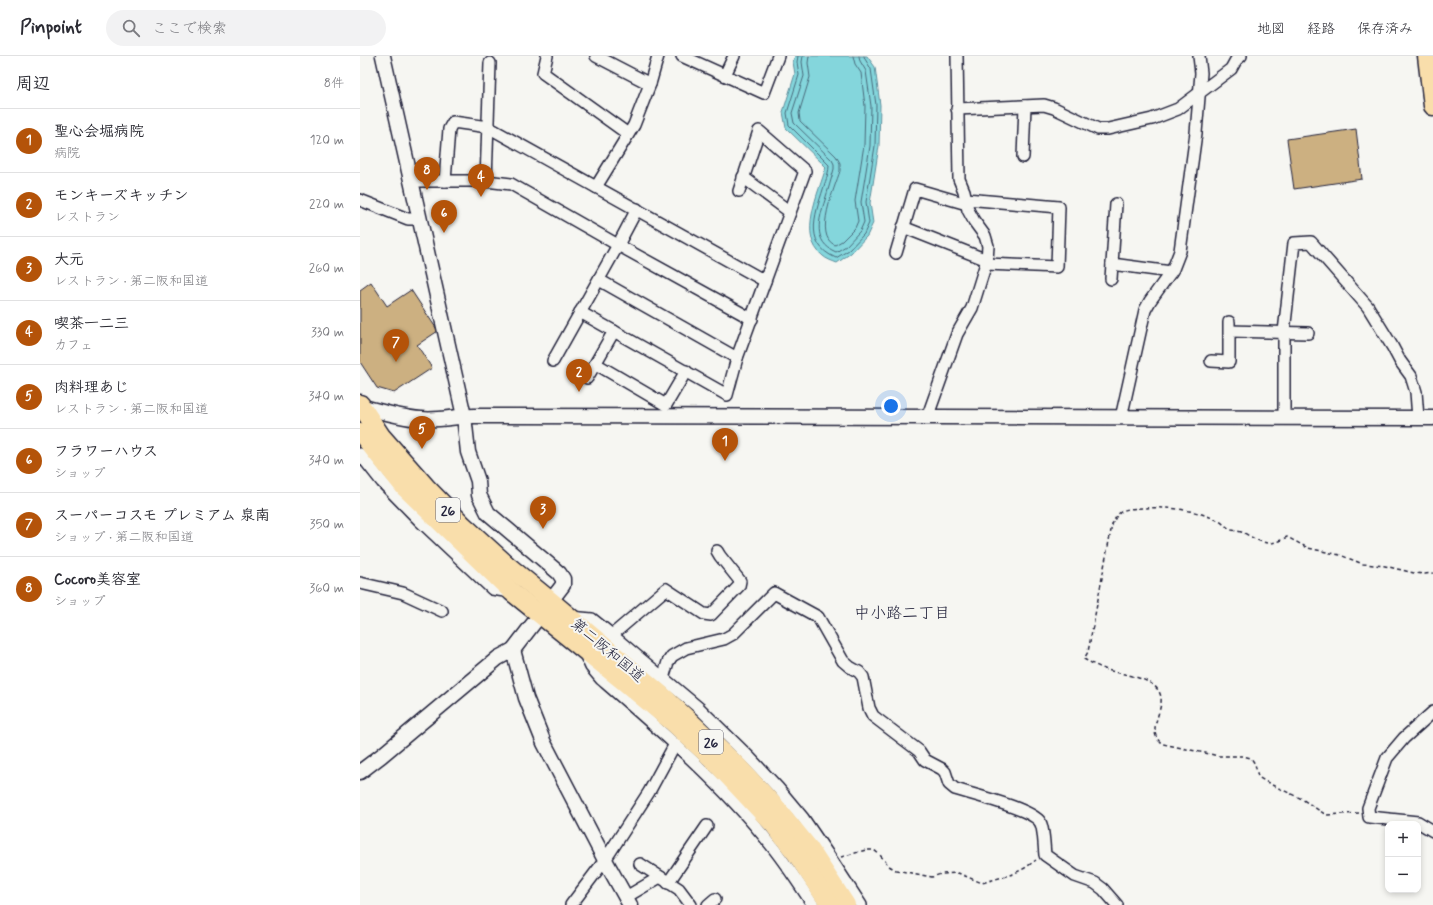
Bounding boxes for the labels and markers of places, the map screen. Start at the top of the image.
pin: 8 [414,157,440,190]
pin: 4 [468,164,494,197]
pin: 6 [431,200,457,233]
pin: 7 [383,329,409,362]
pin: 2 [566,359,592,392]
pin: 5 [409,416,435,449]
pin: 1 [712,428,738,461]
pin: 3 [530,496,556,529]

